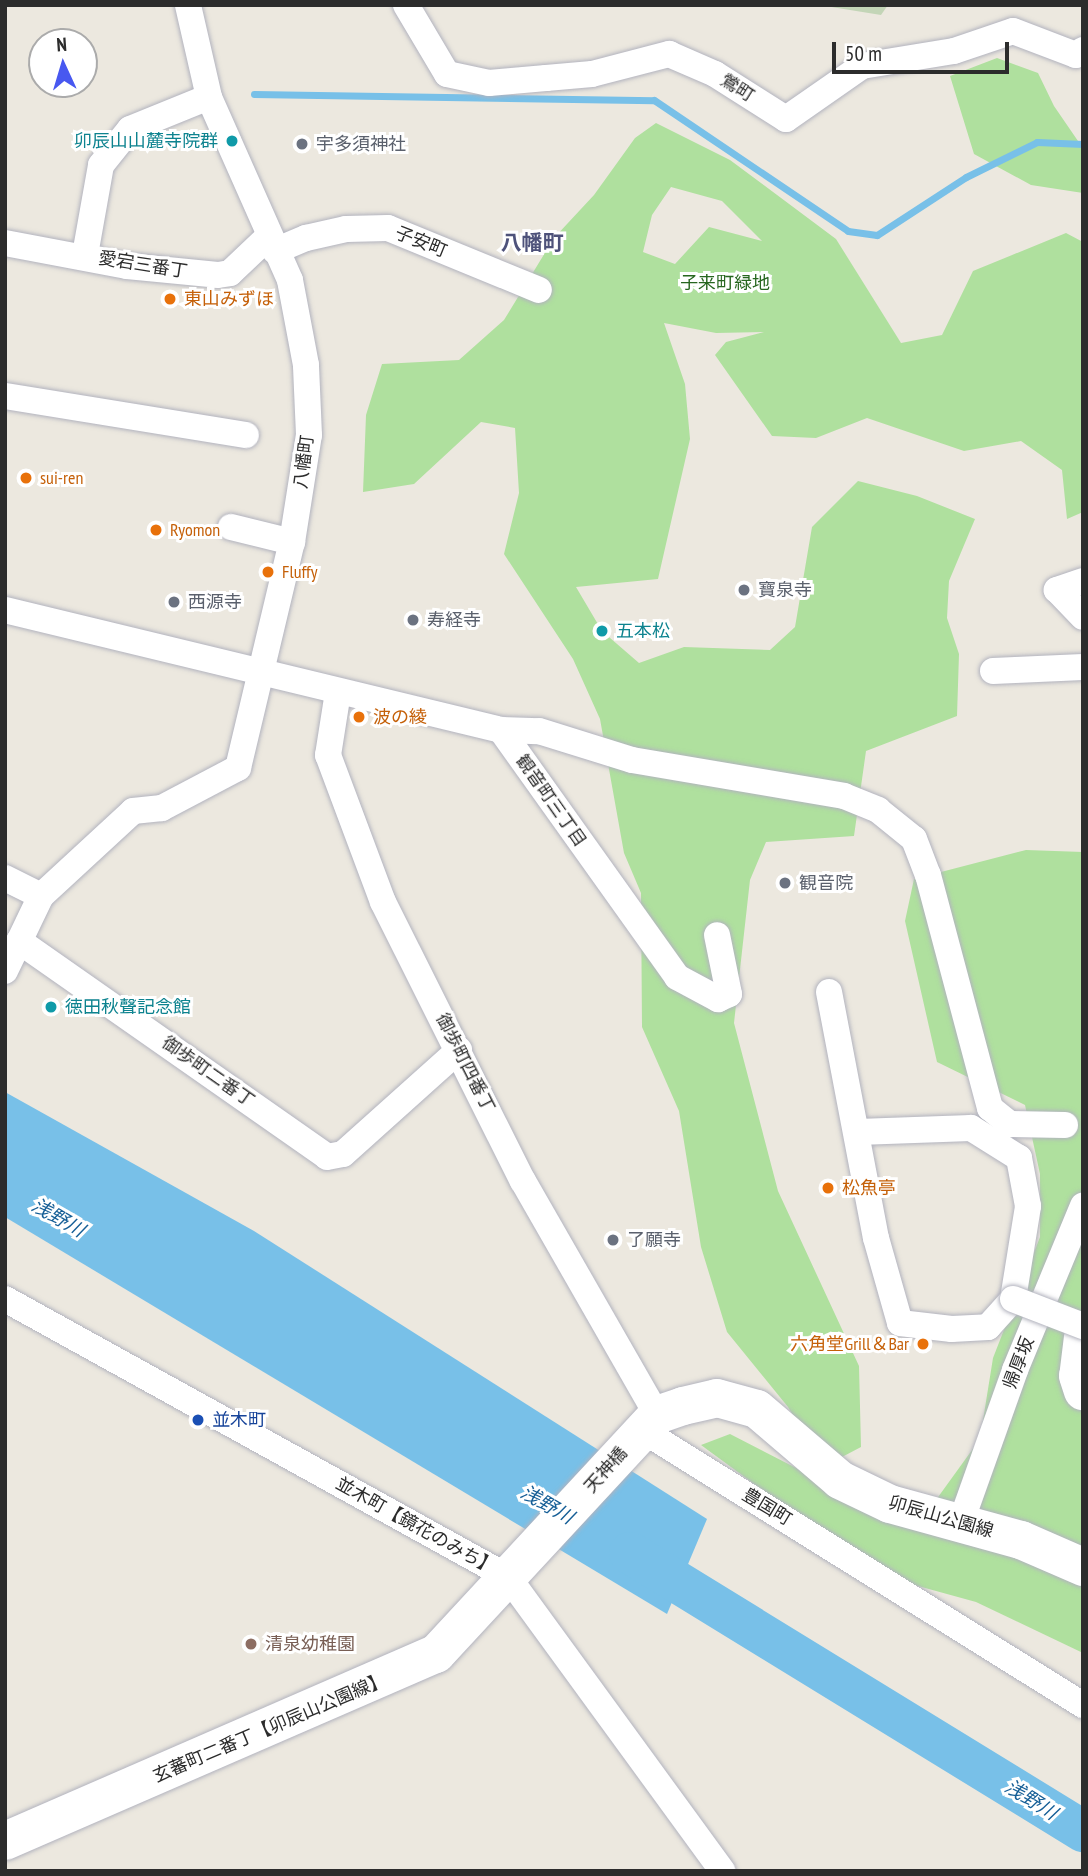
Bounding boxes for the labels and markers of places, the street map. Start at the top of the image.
place label: 卯辰山山麓寺院群 [74,130,218,152]
marker: 卯辰山山麓寺院群 [224,133,240,149]
place label: 宇多須神社 [316,133,406,155]
marker: 宇多須神社 [294,136,310,152]
place label: 東山みずほ [184,288,274,310]
marker: 東山みずほ [162,291,178,307]
place label: sui-ren [40,467,83,489]
marker: sui-ren [18,470,34,486]
place label: Ryomon [170,519,220,541]
marker: Ryomon [148,522,164,538]
place label: Fluffy [282,561,317,583]
marker: Fluffy [260,564,276,580]
place label: 寶泉寺 [758,579,812,601]
marker: 寶泉寺 [736,582,752,598]
place label: 西源寺 [188,591,242,613]
marker: 西源寺 [166,594,182,610]
place label: 寿経寺 [427,609,481,631]
marker: 寿経寺 [405,612,421,628]
place label: 五本松 [616,620,670,642]
marker: 五本松 [594,623,610,639]
place label: 波の綾 [373,706,427,728]
marker: 波の綾 [351,709,367,725]
place label: 観音院 [799,872,853,894]
marker: 観音院 [777,875,793,891]
place label: 徳田秋聲記念館 [65,996,191,1018]
marker: 徳田秋聲記念館 [43,999,59,1015]
place label: 松魚亭 [842,1177,896,1199]
marker: 松魚亭 [820,1180,836,1196]
place label: 了願寺 [627,1229,681,1251]
marker: 了願寺 [605,1232,621,1248]
place label: 六角堂Grill＆Bar [790,1333,909,1355]
marker: 六角堂Grill＆Bar [915,1336,931,1352]
place label: 並木町 [212,1409,266,1431]
marker: 並木町 [190,1412,206,1428]
place label: 清泉幼稚園 [265,1633,355,1655]
marker: 清泉幼稚園 [243,1636,259,1652]

